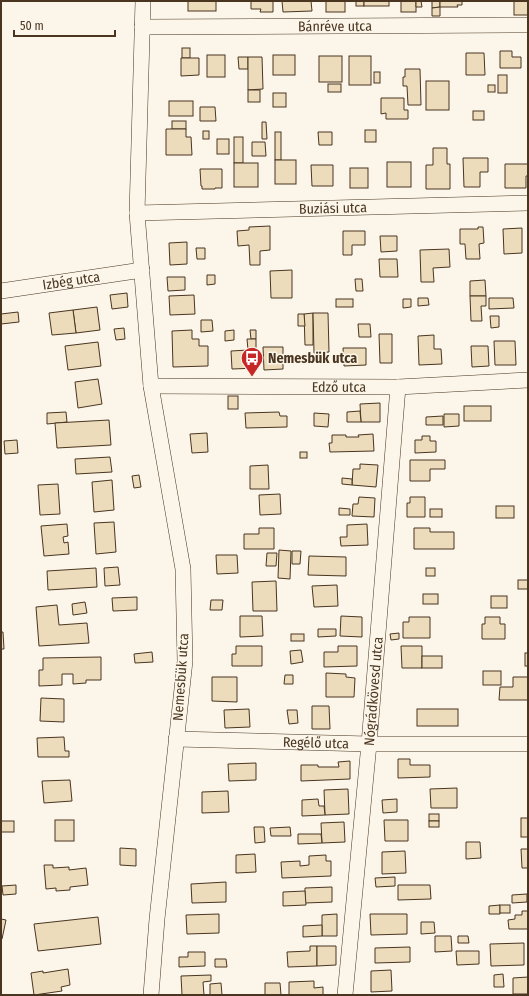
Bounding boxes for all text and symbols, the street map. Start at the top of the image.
scale bar [14,12,115,38]
street label: Bánréve utca [298,17,372,35]
text: 50 m [20,19,44,33]
street label: Buziási utca [299,199,367,217]
street label: Izbég utca [41,268,101,293]
bus stop icon: Nemesbük utca [239,345,265,378]
place label: Nemesbük utca [268,350,357,367]
street label: Edző utca [312,378,366,395]
street label: Nemesbük utca [169,632,193,722]
street label: Nógrádkövesd utca [360,636,386,747]
street label: Regélő utca [283,733,349,752]

